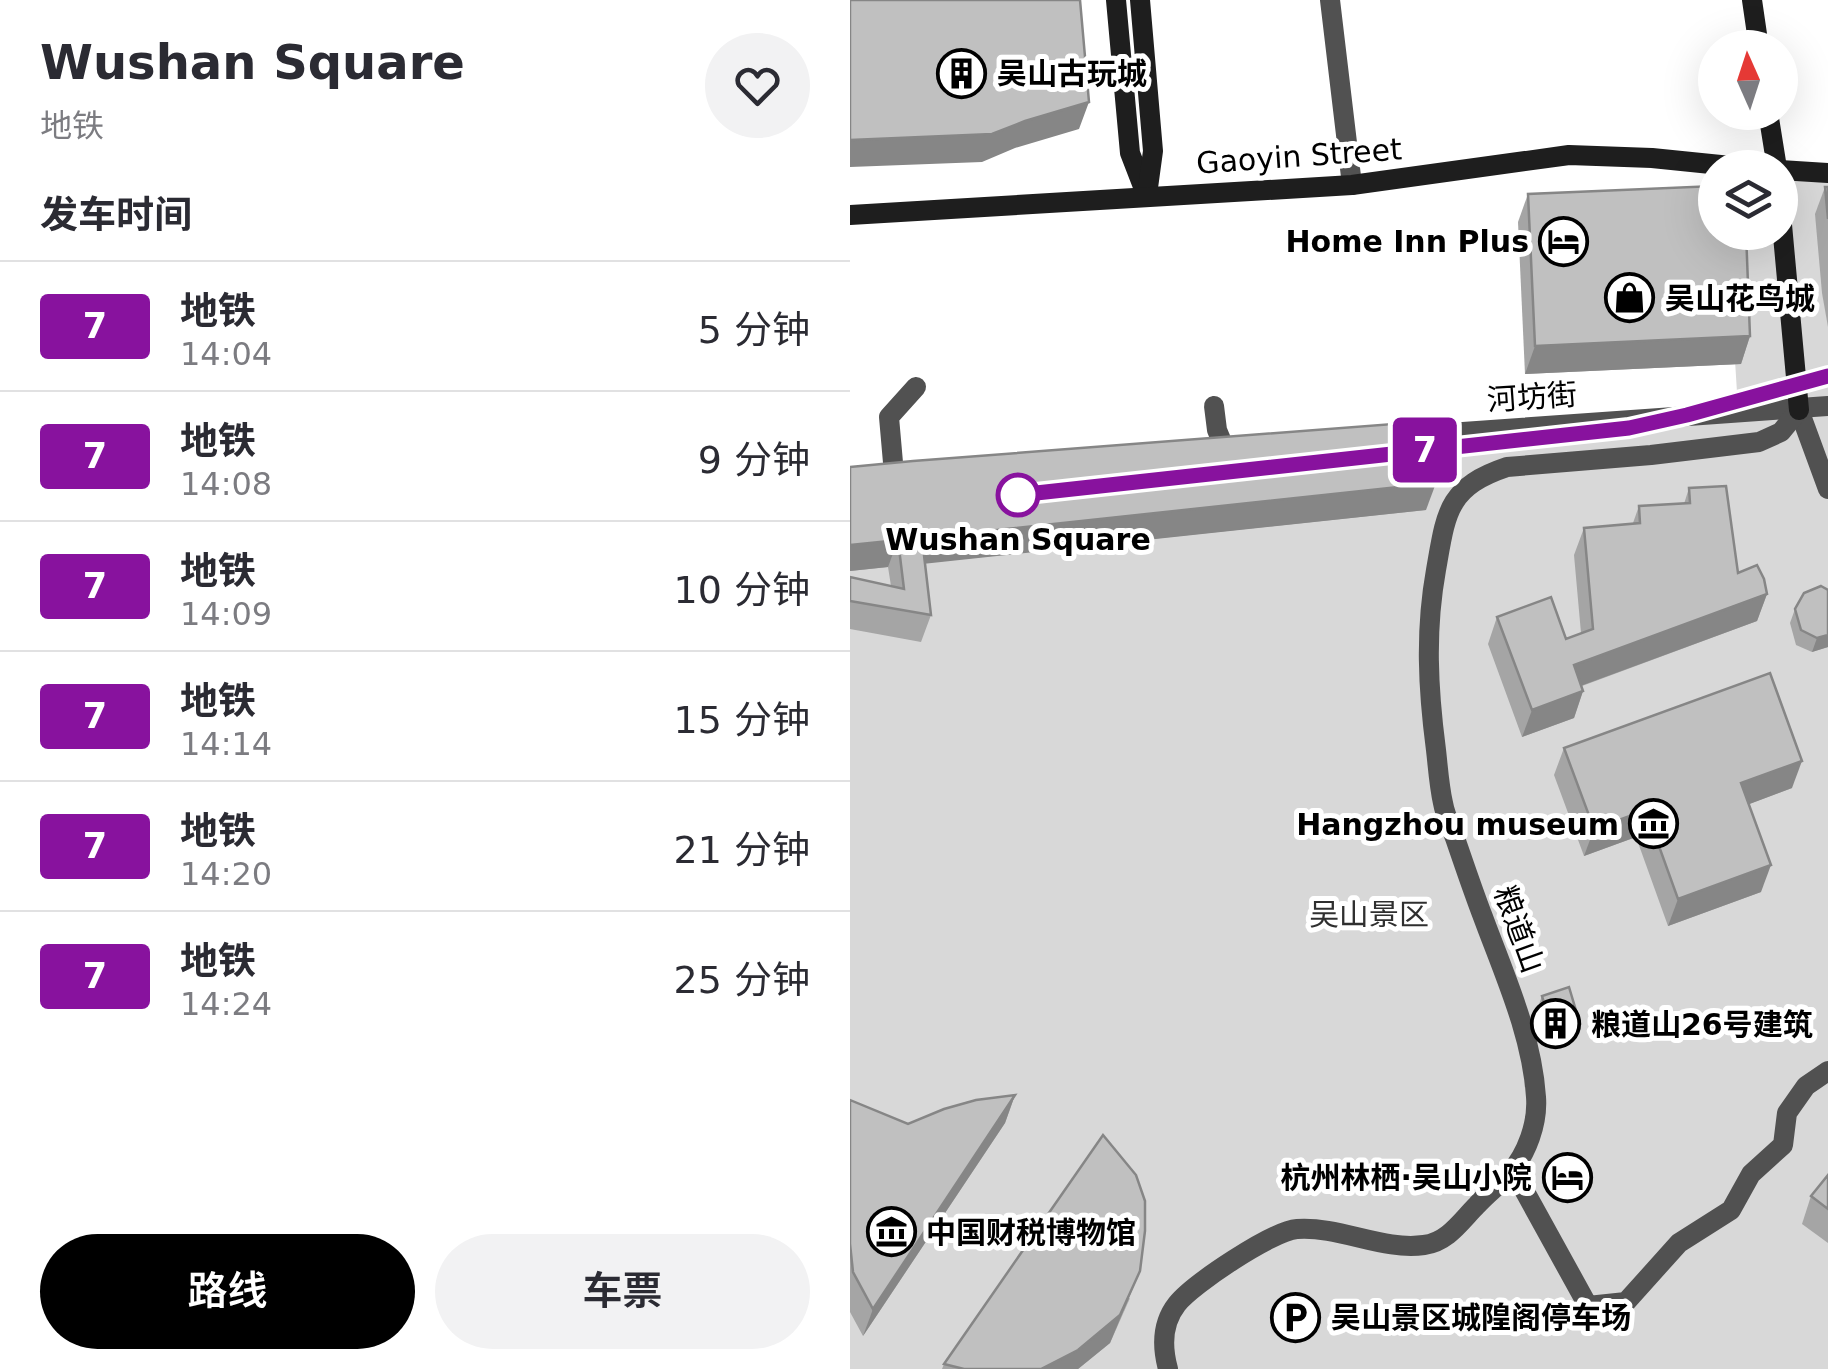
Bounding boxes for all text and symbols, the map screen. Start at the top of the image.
north arrow [1698,30,1798,130]
map controls [1698,30,1798,250]
button: heart [705,33,810,138]
text: Wushan Square [40,34,465,90]
building icon: 吴山古玩城 [936,47,988,99]
place label: 吴山古玩城 [997,56,1147,91]
text: 地铁 [40,107,104,145]
street label: Gaoyin Street [1195,131,1403,181]
button: layers [1698,150,1798,250]
text: 发车时间 [40,193,192,237]
hotel icon: Home Inn Plus [1538,215,1590,267]
place label: Home Inn Plus [1285,224,1529,259]
shop icon: 吴山花鸟城 [1604,272,1656,324]
place label: 吴山花鸟城 [1665,281,1815,316]
text: 地铁 [180,289,256,333]
text: 7 [83,306,107,346]
text: 5 分钟 [698,308,810,352]
text: 14:04 [180,335,272,373]
street label: 河坊街 [1486,376,1578,418]
line badge: 7 [1392,418,1458,482]
text: 地铁 [180,419,256,463]
text: 7 [1413,430,1437,470]
text: 7 [83,436,107,476]
text: 9 分钟 [698,438,810,482]
text: 14:08 [180,465,272,503]
marker: Wushan Square [997,474,1039,516]
place label: Wushan Square [885,522,1151,557]
text: 地铁 [180,549,256,593]
text: 7 [83,566,107,606]
text: 10 分钟 [674,568,810,612]
text: 14:09 [180,595,272,633]
text: 地铁 [180,679,256,723]
text: 7 [83,696,107,736]
text: 15 分钟 [674,698,810,742]
text: 14:14 [180,725,272,763]
museum icon: Hangzhou museum [1628,798,1680,850]
place label: Hangzhou museum [1296,807,1619,842]
text: 地铁 [180,809,256,853]
text: 7 [83,826,107,866]
text: 21 分钟 [674,828,810,872]
text: 14:20 [180,855,272,893]
street label: 粮道山 [1487,881,1551,977]
park label: 吴山景区 [1309,897,1429,932]
text: 地铁 [180,939,256,983]
text: 7 [83,956,107,996]
text: 25 分钟 [674,958,810,1002]
text: 14:24 [180,985,272,1023]
building icon: 粮道山26号建筑 [1530,998,1582,1050]
place label: 粮道山26号建筑 [1591,1007,1813,1042]
hotel icon: 杭州林栖·吴山小院 [1541,1151,1593,1203]
place label: 杭州林栖·吴山小院 [1281,1160,1532,1195]
museum icon: 中国财税博物馆 [865,1206,917,1258]
place label: 中国财税博物馆 [926,1215,1136,1250]
button: 路线 [40,1234,415,1349]
button: 车票 [435,1234,810,1349]
parking icon: 吴山景区城隍阁停车场 [1270,1291,1322,1343]
place label: 吴山景区城隍阁停车场 [1331,1300,1631,1335]

